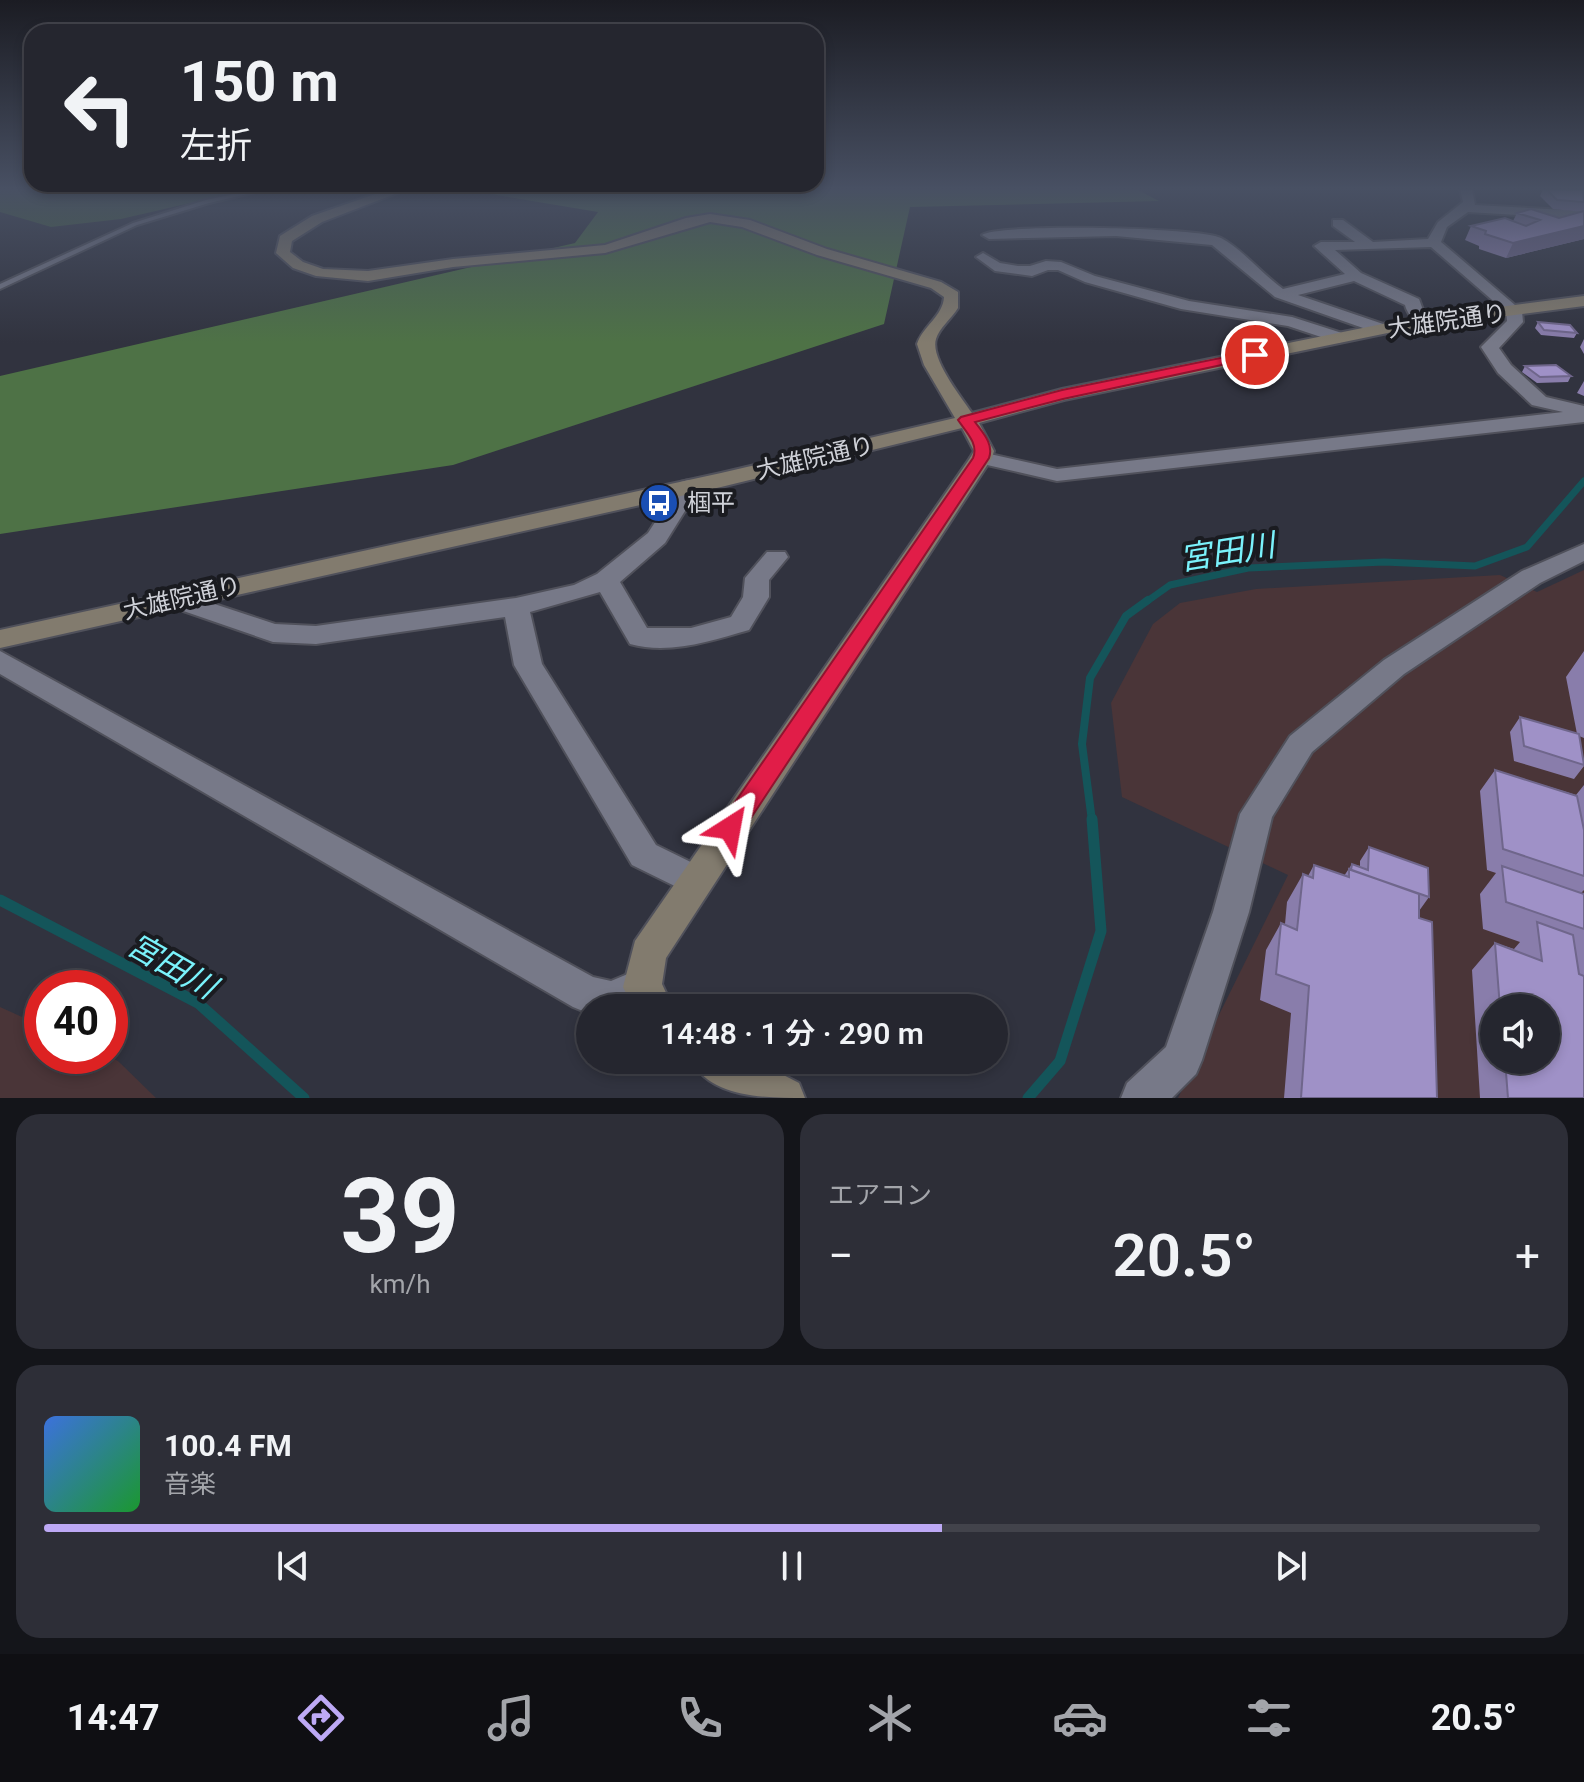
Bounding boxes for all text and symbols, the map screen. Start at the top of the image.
text: 150 m [180,49,339,115]
icon: left [48,56,152,160]
text: 左折 [180,125,252,167]
street label: 大雄院通り [1386,299,1508,343]
pin [1221,321,1289,389]
icon: arrive [1233,333,1277,377]
street label: 大雄院通り [753,431,877,485]
bus stop icon: 椢平 [638,482,680,524]
place label: 椢平 [687,489,735,517]
water label: 宮田川 [1177,525,1280,578]
street label: 大雄院通り [120,571,244,625]
position arrow [688,786,772,870]
water label: 宮田川 [121,926,226,1008]
speed limit sign: 40 [24,970,128,1074]
map controls [1480,994,1560,1074]
button: sound [1480,994,1560,1074]
text: 14:48 · 1 分 · 290 m [660,1016,924,1051]
text: 39 [340,1156,460,1277]
text: エアコン [828,1180,932,1210]
text: 20.5° [1113,1220,1256,1291]
text: − [828,1230,853,1282]
text: + [1515,1230,1540,1282]
text: km/h [369,1269,431,1299]
text: 100.4 FM [164,1428,292,1463]
text: 音楽 [164,1469,216,1499]
icon: previous [271,1544,315,1588]
icon: pause [770,1544,814,1588]
icon: next [1269,1544,1313,1588]
icon: directions [293,1690,349,1746]
icon: music [483,1690,539,1746]
icon: phone [672,1690,728,1746]
icon: climate [862,1690,918,1746]
icon: car [1052,1690,1108,1746]
icon: filters [1241,1690,1297,1746]
text: 14:47 [67,1697,160,1739]
text: 20.5° [1431,1697,1517,1739]

